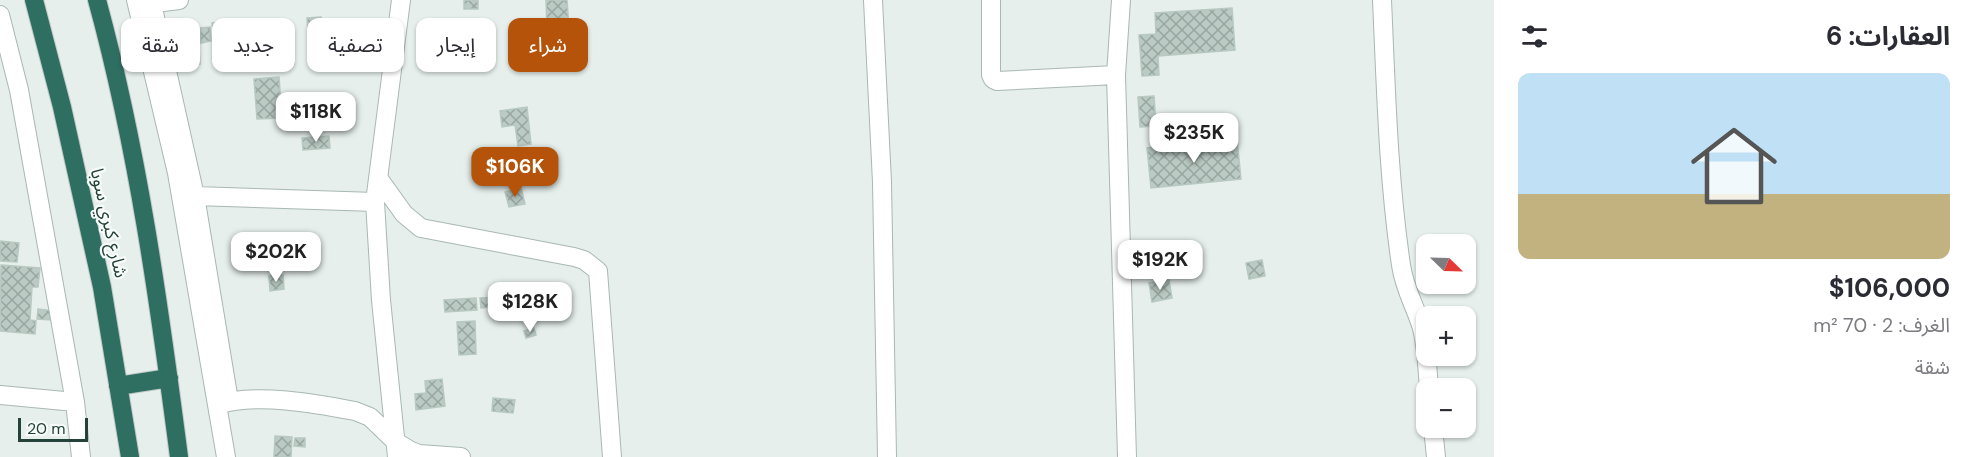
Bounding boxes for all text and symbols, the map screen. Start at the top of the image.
chip: شقة [121,18,200,72]
chip: جديد [212,18,295,72]
chip: تصفية [307,18,404,72]
chip: إيجار [416,18,496,72]
chip: شراء [508,18,588,72]
text: العقارات: 6 [1826,19,1950,53]
icon: filters [1518,20,1551,53]
pin: $118K [274,92,358,143]
text: $118K [290,98,342,124]
icon: home [1680,112,1788,220]
pin: $235K [1152,113,1236,164]
text: $235K [1163,119,1225,145]
pin: $106K [473,147,557,198]
text: $106K [485,153,545,179]
street label: شارع كبري سوبا [83,166,133,281]
pin: $202K [234,232,318,283]
north arrow [1416,234,1476,294]
map controls [1416,234,1476,438]
text: $202K [245,238,307,264]
pin: $192K [1118,240,1202,291]
text: $192K [1132,246,1188,272]
text: $106,000 [1829,271,1950,305]
pin: $128K [488,282,572,333]
text: $128K [502,288,558,314]
button: + [1416,306,1476,366]
text: الغرف: 2 · 70 m² [1813,312,1950,338]
text: شقة [1915,354,1950,380]
button: − [1416,378,1476,438]
scale bar [18,415,88,442]
text: 20 m [27,418,66,439]

